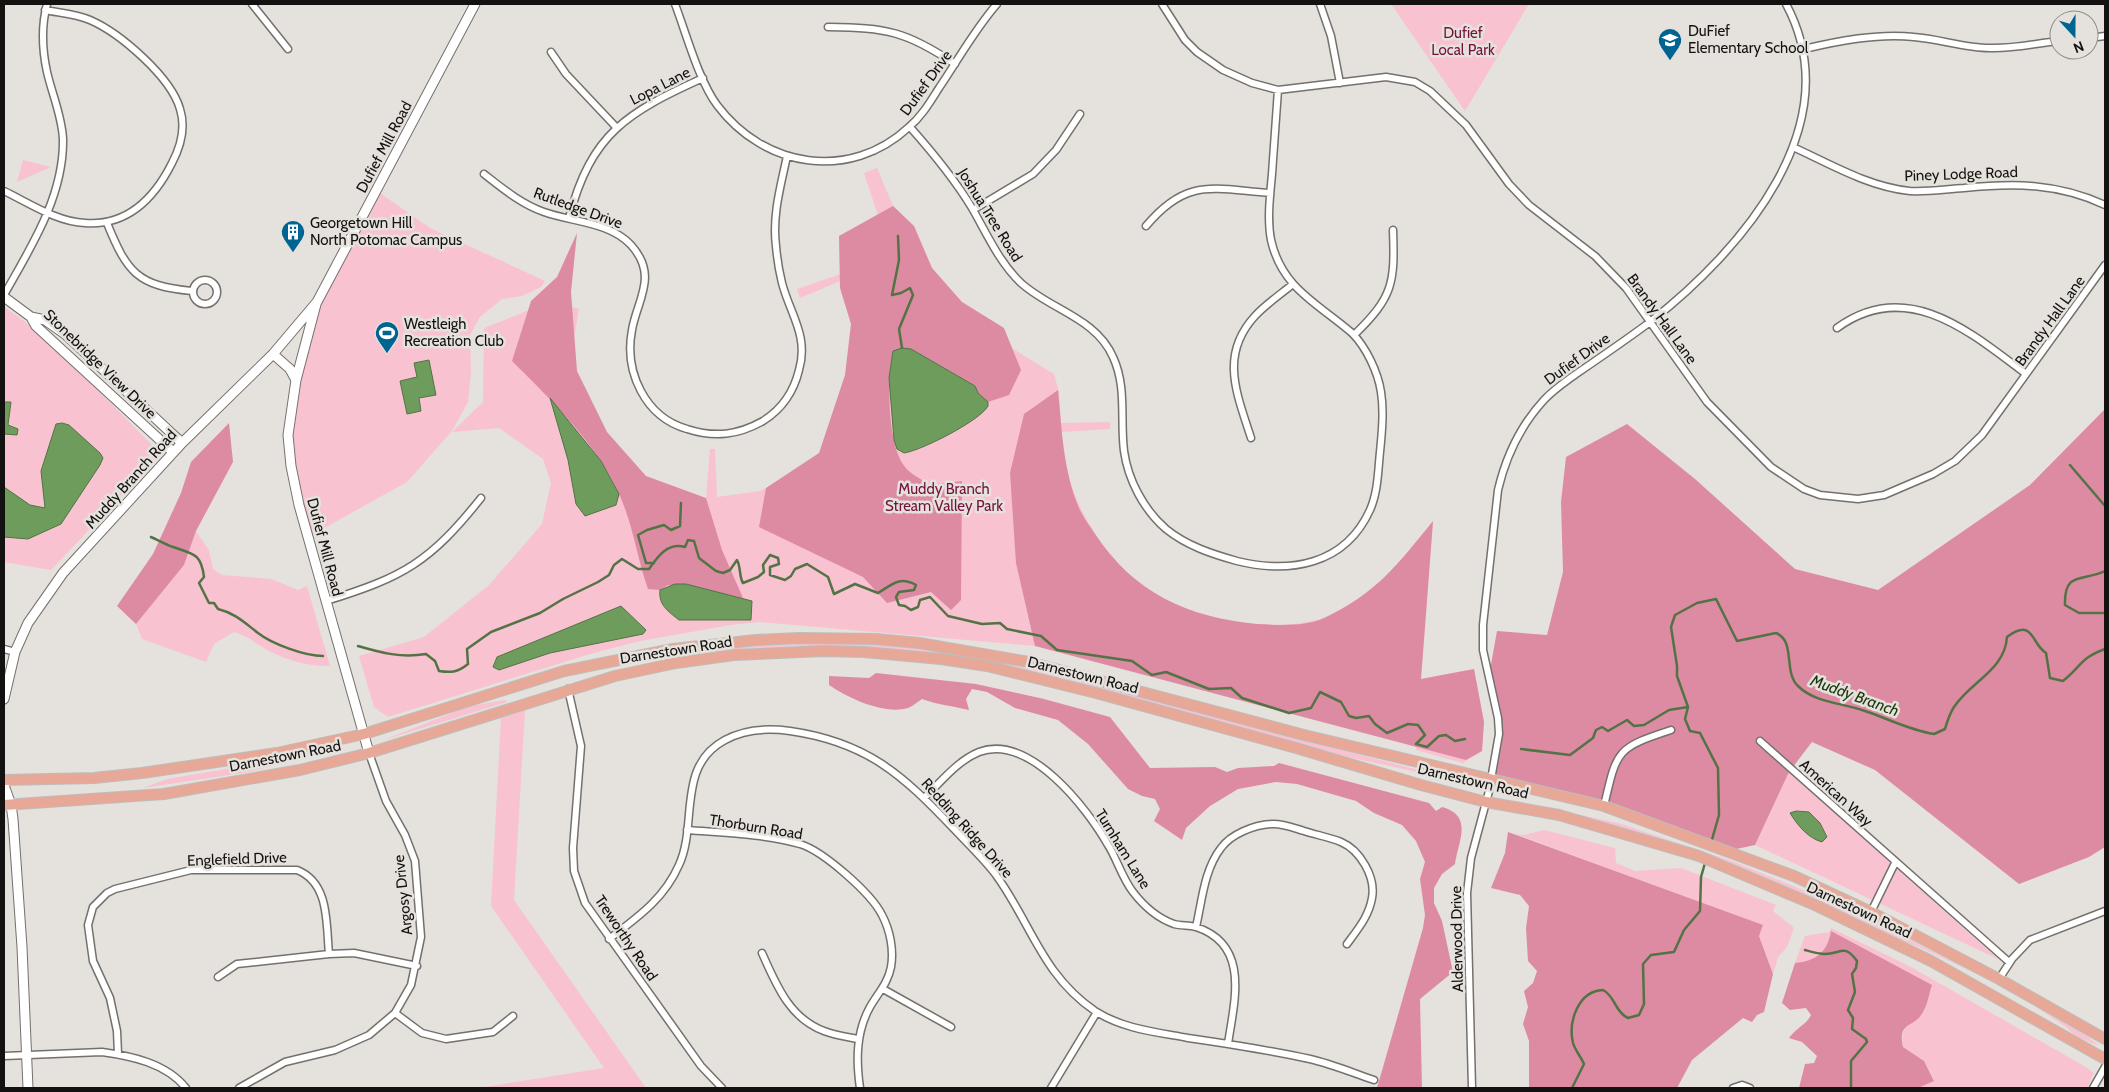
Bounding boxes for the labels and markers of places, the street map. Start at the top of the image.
place label: DuFief Elementary School [1688,22,1809,57]
school or university icon: DuFief Elementary School [1657,27,1683,61]
place label: Georgetown Hill North Potomac Campus [310,214,462,249]
building icon: Georgetown Hill North Potomac Campus [280,219,306,253]
place label: Westleigh Recreation Club [404,315,504,350]
sports icon: Westleigh Recreation Club [374,320,400,354]

